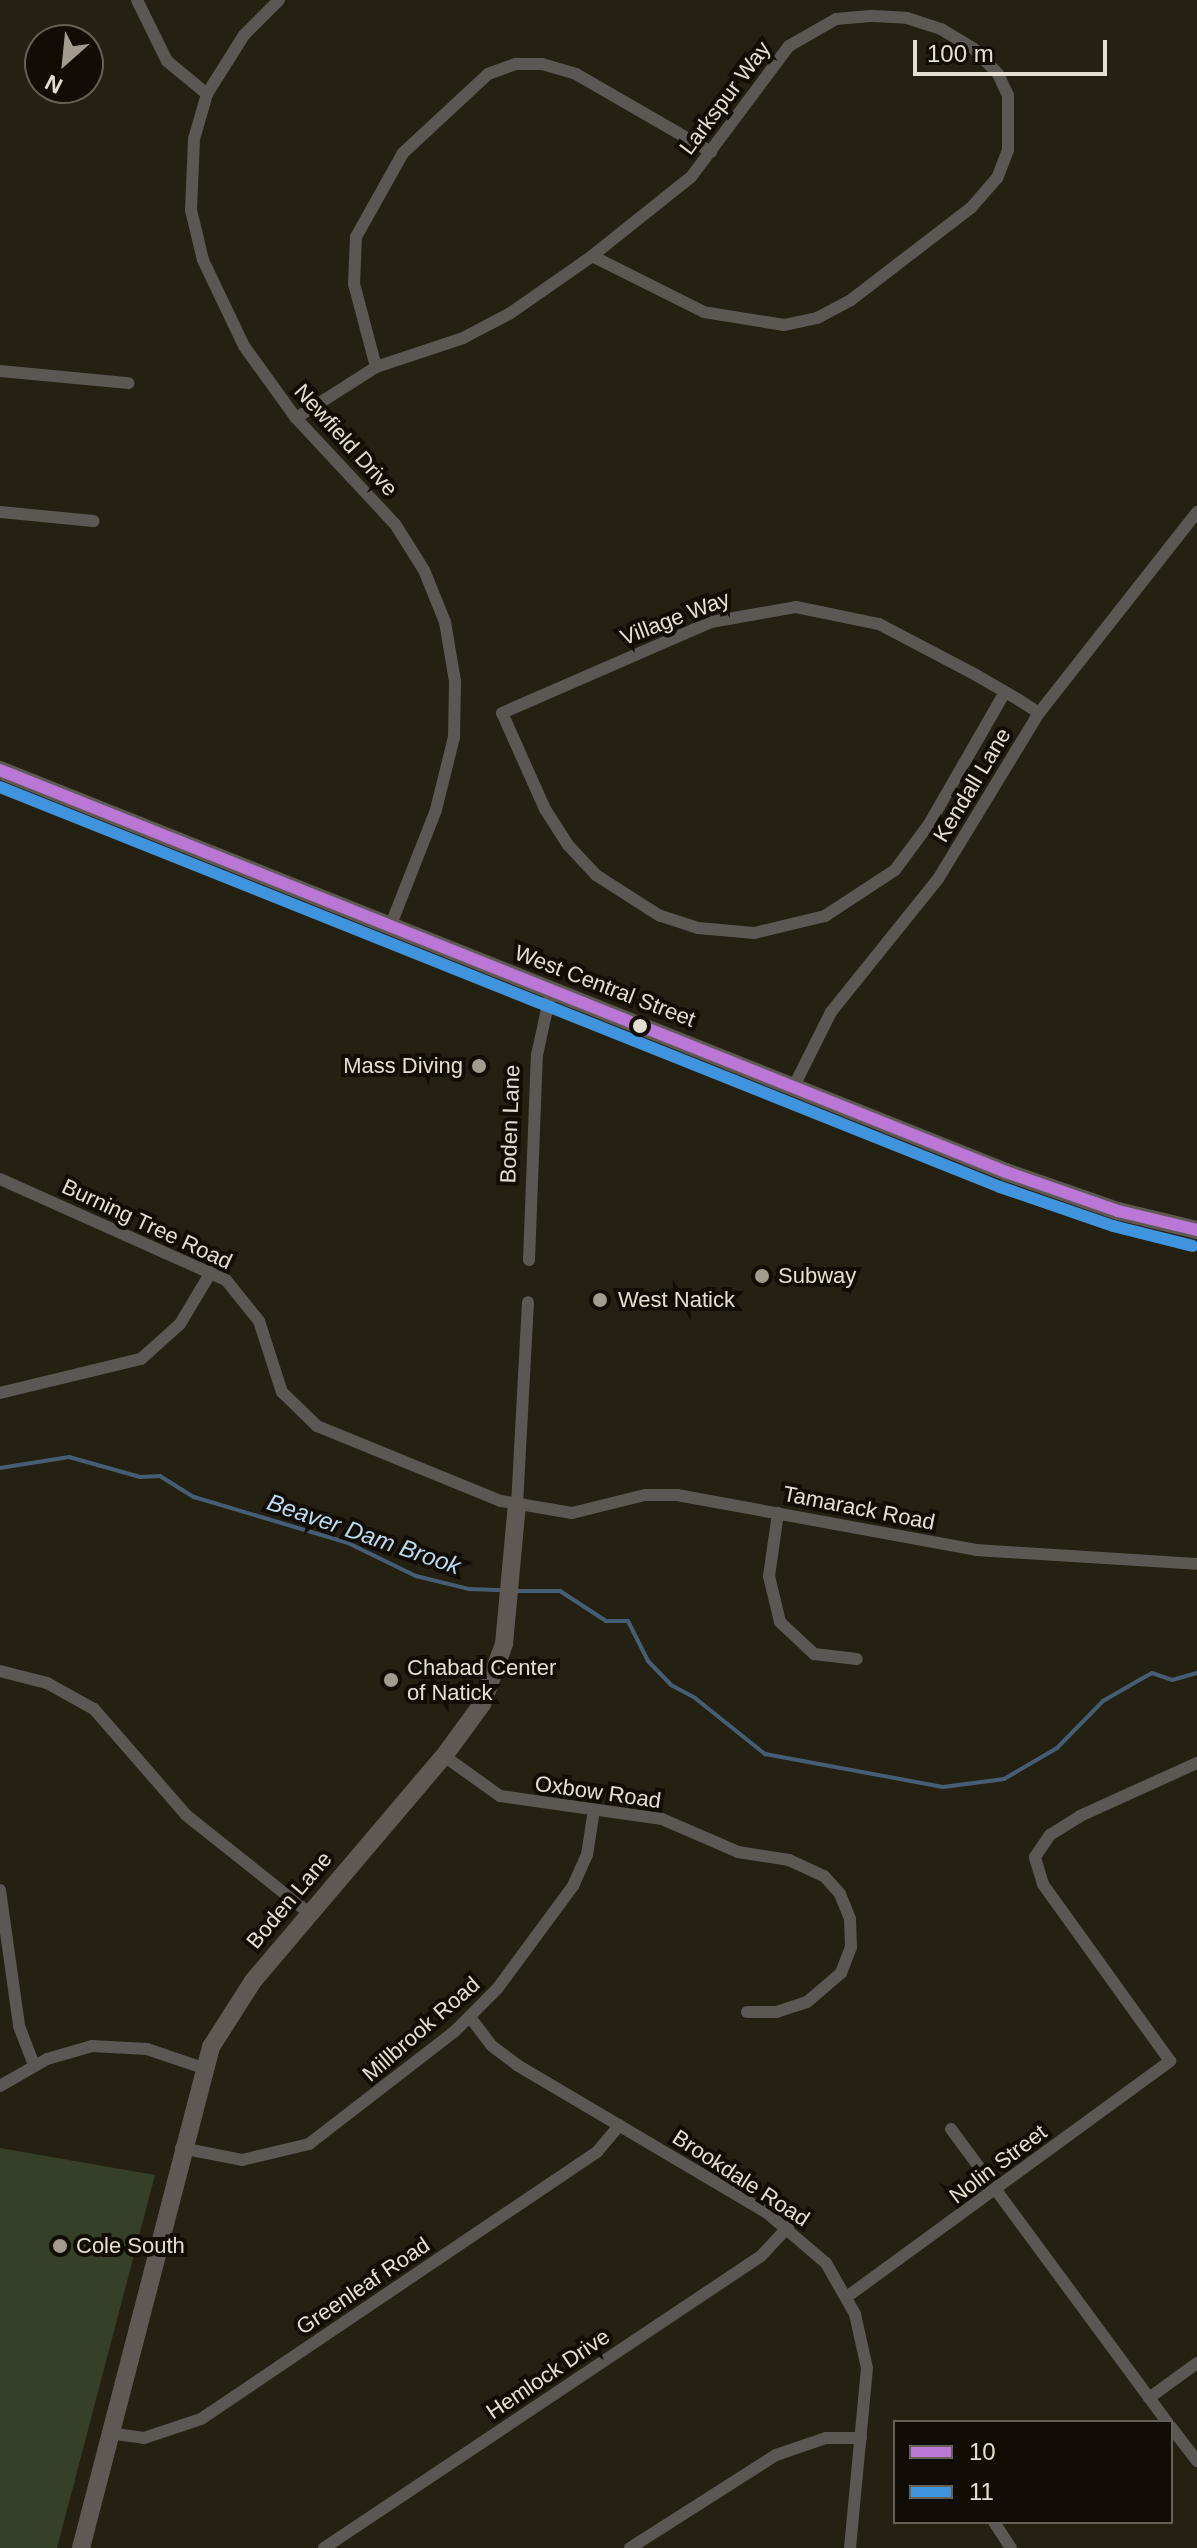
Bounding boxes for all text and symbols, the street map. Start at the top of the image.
north arrow [24,24,104,104]
scale bar [917,24,1111,74]
street label: Larkspur Way [674,36,776,160]
text: 100 m [927,40,994,67]
text: N [41,69,67,99]
street label: Newfield Drive [289,378,403,502]
street label: Village Way [617,585,733,651]
street label: Kendall Lane [928,723,1016,847]
street label: West Central Street [511,939,699,1033]
unlabelled marker [632,1018,648,1034]
place label: Mass Diving [343,1053,463,1079]
marker: Mass Diving [470,1057,488,1075]
street label: Boden Lane [495,1064,525,1184]
street label: Burning Tree Road [58,1173,236,1275]
place label: Subway [778,1263,856,1289]
marker: Subway [753,1267,771,1285]
place label: West Natick [618,1287,735,1313]
marker: West Natick [589,1289,611,1311]
street label: Tamarack Road [781,1480,937,1536]
water label: Beaver Dam Brook [263,1487,465,1581]
place label: Chabad Center of Natick [407,1654,556,1706]
marker: Chabad Center of Natick [382,1671,400,1689]
street label: Oxbow Road [533,1770,663,1814]
street label: Boden Lane [241,1846,337,1954]
street label: Millbrook Road [357,1971,485,2087]
street label: Nolin Street [944,2119,1052,2209]
street label: Brookdale Road [668,2124,814,2232]
street label: Greenleaf Road [291,2232,435,2340]
place label: Cole South [76,2233,185,2259]
marker: Cole South [51,2237,69,2255]
street label: Hemlock Drive [481,2323,615,2425]
legend [893,2420,1173,2524]
text: 10 [969,2438,996,2465]
text: 11 [969,2478,994,2505]

